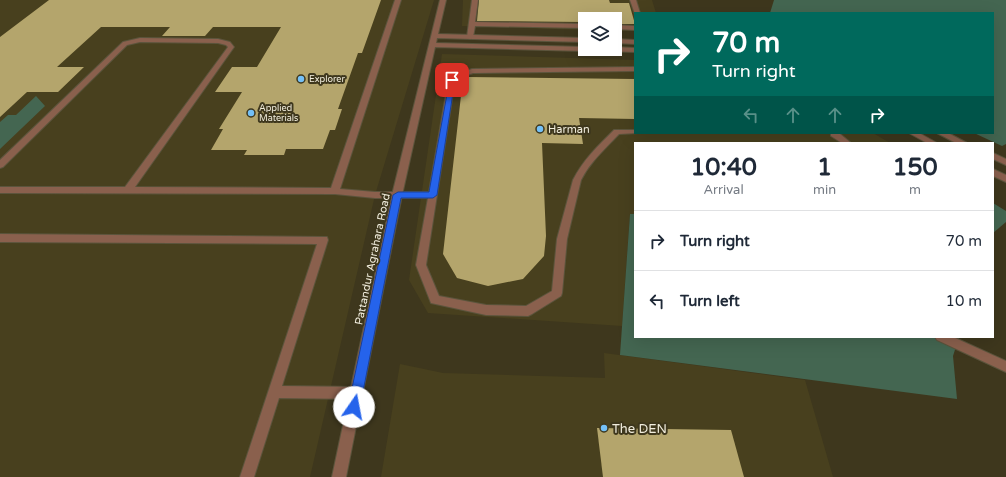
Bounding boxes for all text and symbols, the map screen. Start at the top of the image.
map controls [578,12,622,56]
button: layers [578,12,622,56]
text: 70 m [712,26,780,60]
icon: right [646,28,698,80]
text: Turn right [712,60,796,82]
pin [435,63,469,97]
icon: arrive [441,69,463,91]
marker: Explorer [296,74,306,84]
place label: Explorer [309,74,345,85]
place label: Applied Materials [259,103,298,124]
icon: left [740,104,762,126]
icon: ahead [782,104,804,126]
icon: ahead [824,104,846,126]
icon: right [866,104,888,126]
marker: Applied Materials [246,108,256,118]
place label: Harman [548,123,590,136]
marker: Harman [535,124,545,134]
text: 10:40 [690,153,757,182]
text: 1 [817,153,832,182]
text: 150 [892,153,938,182]
text: Arrival [703,182,744,198]
text: min [813,182,836,198]
text: m [909,182,921,198]
street label: Pattandur Agrahara Road [352,192,393,326]
icon: right [646,230,668,252]
text: Turn right [680,232,750,250]
text: 70 m [945,232,982,250]
icon: left [646,290,668,312]
text: Turn left [680,292,740,310]
text: 10 m [945,292,982,310]
position arrow [333,386,375,428]
place label: The DEN [612,421,667,437]
marker: The DEN [599,423,609,433]

